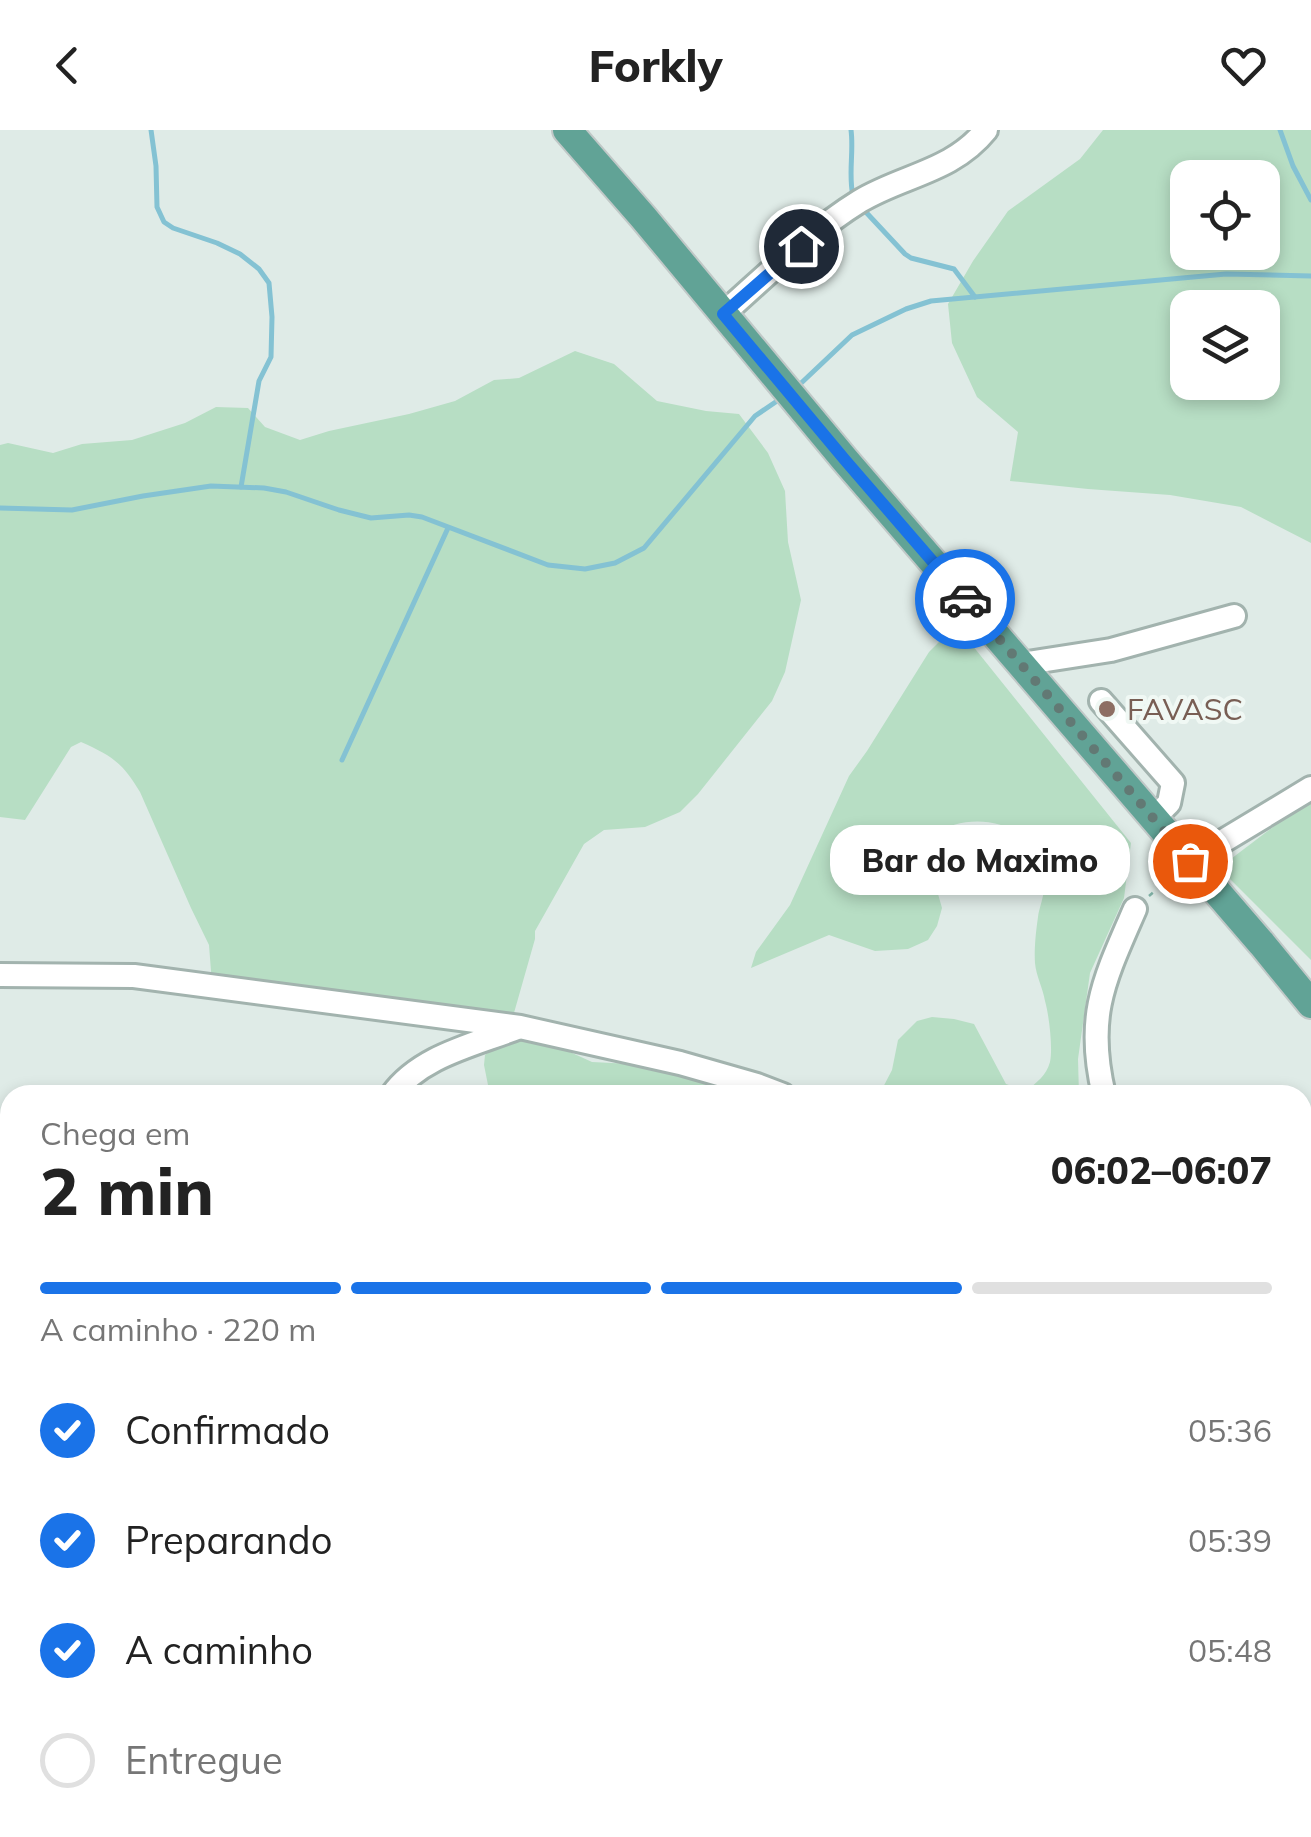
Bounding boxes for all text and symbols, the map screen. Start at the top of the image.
text: Forkly [589,37,722,93]
icon: back [40,38,95,93]
icon: heart [1216,38,1271,93]
map controls [1170,160,1280,400]
button: locate [1170,160,1280,270]
pin [759,204,844,289]
icon: home [774,219,829,274]
button: layers [1170,290,1280,400]
courier [915,549,1015,649]
icon: car [938,572,993,627]
place label: FAVASC [1127,690,1243,728]
marker: FAVASC [1096,698,1118,720]
pin [1148,819,1233,904]
callout: Bar do Maximo [830,826,1130,896]
icon: bag [1163,834,1218,889]
text: Bar do Maximo [862,840,1098,880]
text: Chega em [40,1113,190,1153]
text: 06:02–06:07 [1051,1146,1272,1194]
text: 2 min [40,1150,214,1231]
text: A caminho · 220 m [40,1309,316,1349]
icon: check [40,1403,95,1458]
text: Confirmado [125,1406,330,1454]
text: 05:36 [1188,1410,1272,1450]
icon: check [40,1513,95,1568]
text: Preparando [125,1516,332,1564]
text: 05:39 [1188,1520,1272,1560]
icon: check [40,1623,95,1678]
text: A caminho [125,1626,313,1674]
text: 05:48 [1188,1630,1272,1670]
text: Entregue [125,1736,283,1784]

